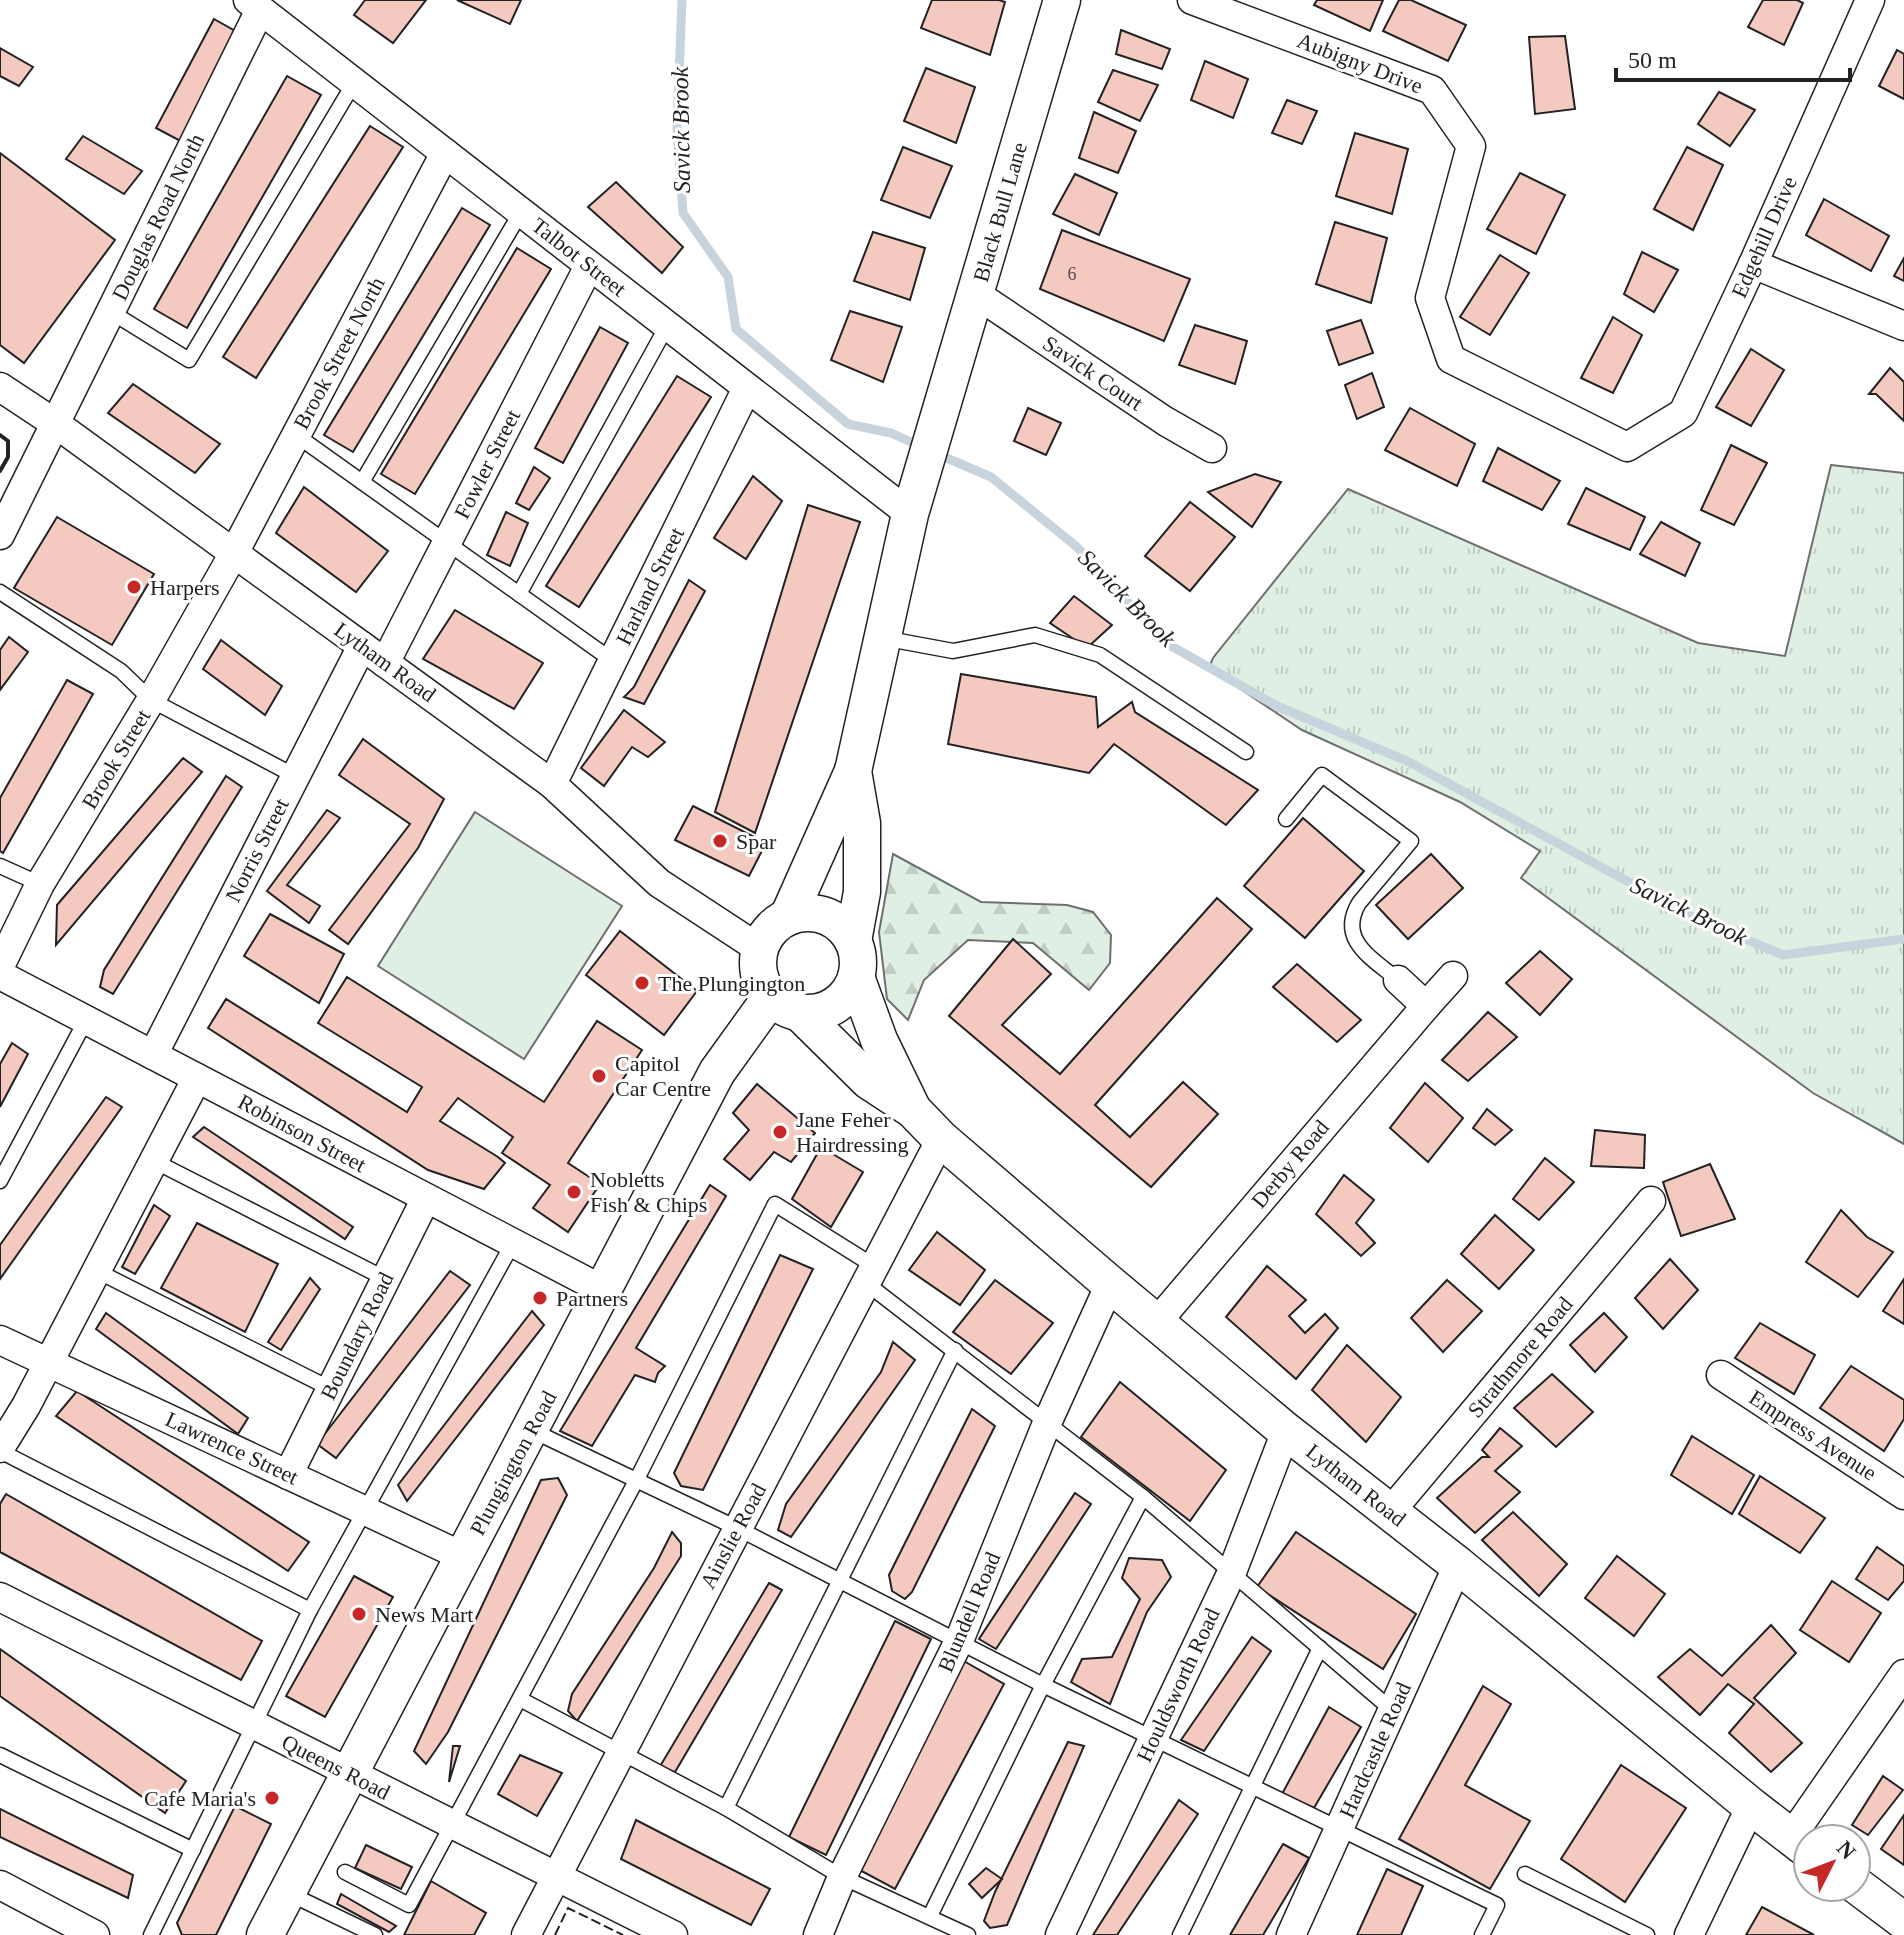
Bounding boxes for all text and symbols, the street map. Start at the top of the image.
street label: Aubigny Drive [1294,28,1426,98]
scale bar [1616,32,1850,82]
text: 50 m [1628,47,1677,73]
water label: Savick Brook [667,66,695,193]
street label: Douglas Road North [107,130,209,304]
street label: Black Bull Lane [968,139,1032,285]
street label: Edgehill Drive [1726,172,1802,302]
street label: Talbot Street [527,212,631,302]
house number: 6 [1068,264,1077,284]
street label: Brook Street North [288,273,390,433]
street label: Savick Court [1038,330,1148,416]
street label: Fowler Street [449,405,525,523]
street label: Harland Street [611,523,689,649]
water label: Savick Brook [1073,544,1181,652]
place label: Harpers [150,575,220,600]
marker: Harpers [125,578,143,596]
street label: Lytham Road [329,617,441,707]
street label: Brook Street [76,705,156,813]
street label: Norris Street [220,794,294,906]
place label: Spar [736,829,777,854]
marker: Spar [711,832,729,850]
water label: Savick Brook [1627,872,1752,951]
place label: The Plungington [658,971,805,996]
marker: The Plungington [633,974,651,992]
place label: Capitol Car Centre [615,1051,711,1101]
marker: Capitol Car Centre [590,1067,608,1085]
street label: Robinson Street [234,1089,370,1177]
place label: Jane Feher Hairdressing [796,1107,908,1157]
street label: Derby Road [1246,1115,1334,1213]
marker: Jane Feher Hairdressing [771,1123,789,1141]
place label: Nobletts Fish & Chips [590,1167,707,1217]
marker: Nobletts Fish & Chips [565,1183,583,1201]
street label: Boundary Road [315,1268,399,1404]
place label: Partners [556,1286,628,1311]
marker: Partners [531,1289,549,1307]
street label: Strathmore Road [1462,1292,1578,1422]
street label: Empress Avenue [1745,1385,1881,1485]
street label: Plungington Road [465,1387,561,1539]
street label: Lawrence Street [162,1406,302,1490]
street label: Lytham Road [1301,1438,1411,1532]
street label: Ainslie Road [695,1479,771,1593]
street label: Blundell Road [933,1548,1005,1676]
place label: News Mart [375,1602,473,1627]
street label: Houldsworth Road [1131,1604,1225,1766]
marker: News Mart [350,1605,368,1623]
street label: Hardcastle Road [1334,1678,1416,1822]
street label: Queens Road [278,1729,394,1805]
place label: Cafe Maria's [144,1786,256,1811]
marker: Cafe Maria's [263,1789,281,1807]
north arrow [1792,1823,1872,1903]
text: N [1832,1836,1861,1864]

